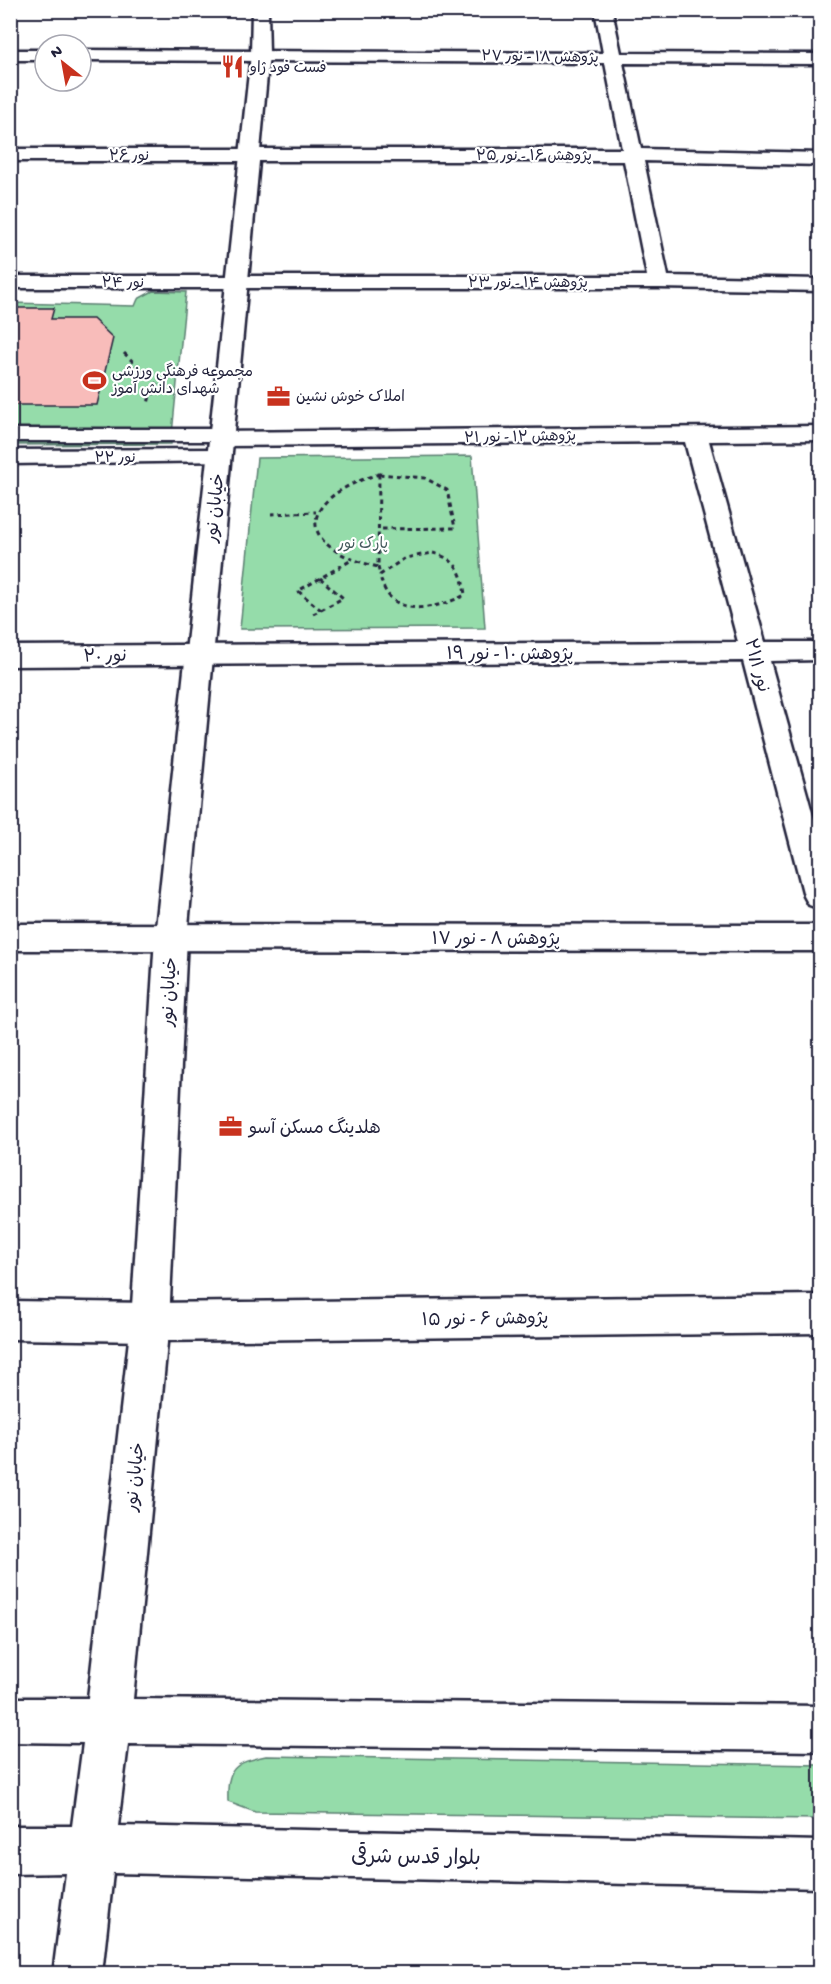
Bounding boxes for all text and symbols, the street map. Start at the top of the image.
north arrow [33,33,93,93]
text: N [48,42,67,64]
street label: پژوهش ۱۸ - نور ۲۷ [481,48,599,68]
restaurant icon: فست فود ژاو [219,54,245,80]
place label: فست فود ژاو [249,60,327,78]
street label: نور ۲۶ [109,148,149,166]
street label: پژوهش ۱۶ - نور ۲۵ [476,148,592,166]
street label: نور ۲۴ [102,275,144,293]
street label: پژوهش ۱۴ - نور ۲۳ [468,275,588,293]
place label: مجموعه فرهنگی ورزشی شهدای دانش آموز [111,362,253,399]
sports icon: مجموعه فرهنگی ورزشی شهدای دانش آموز [81,367,107,393]
office icon: املاک خوش نشین [265,383,291,409]
place label: املاک خوش نشین [296,389,405,407]
street label: پژوهش ۱۲ - نور ۲۱ [464,428,576,448]
street label: نور ۲۲ [94,450,136,468]
street label: خیابان نور [202,473,231,545]
park label: پارک نور [337,536,388,554]
street label: نور ۲۱/۱ [738,637,773,695]
street label: پژوهش ۱۰ - نور ۱۹ [446,645,574,666]
street label: نور ۲۰ [83,647,127,668]
street label: پژوهش ۸ - نور ۱۷ [432,930,560,951]
street label: خیابان نور [158,957,183,1028]
office icon: هلدینگ مسکن آسو [218,1114,244,1140]
place label: هلدینگ مسکن آسو [247,1117,381,1140]
street label: پژوهش ۶ - نور ۱۵ [421,1309,549,1332]
street label: خیابان نور [122,1442,151,1514]
street label: بلوار قدس شرقی [351,1842,481,1873]

